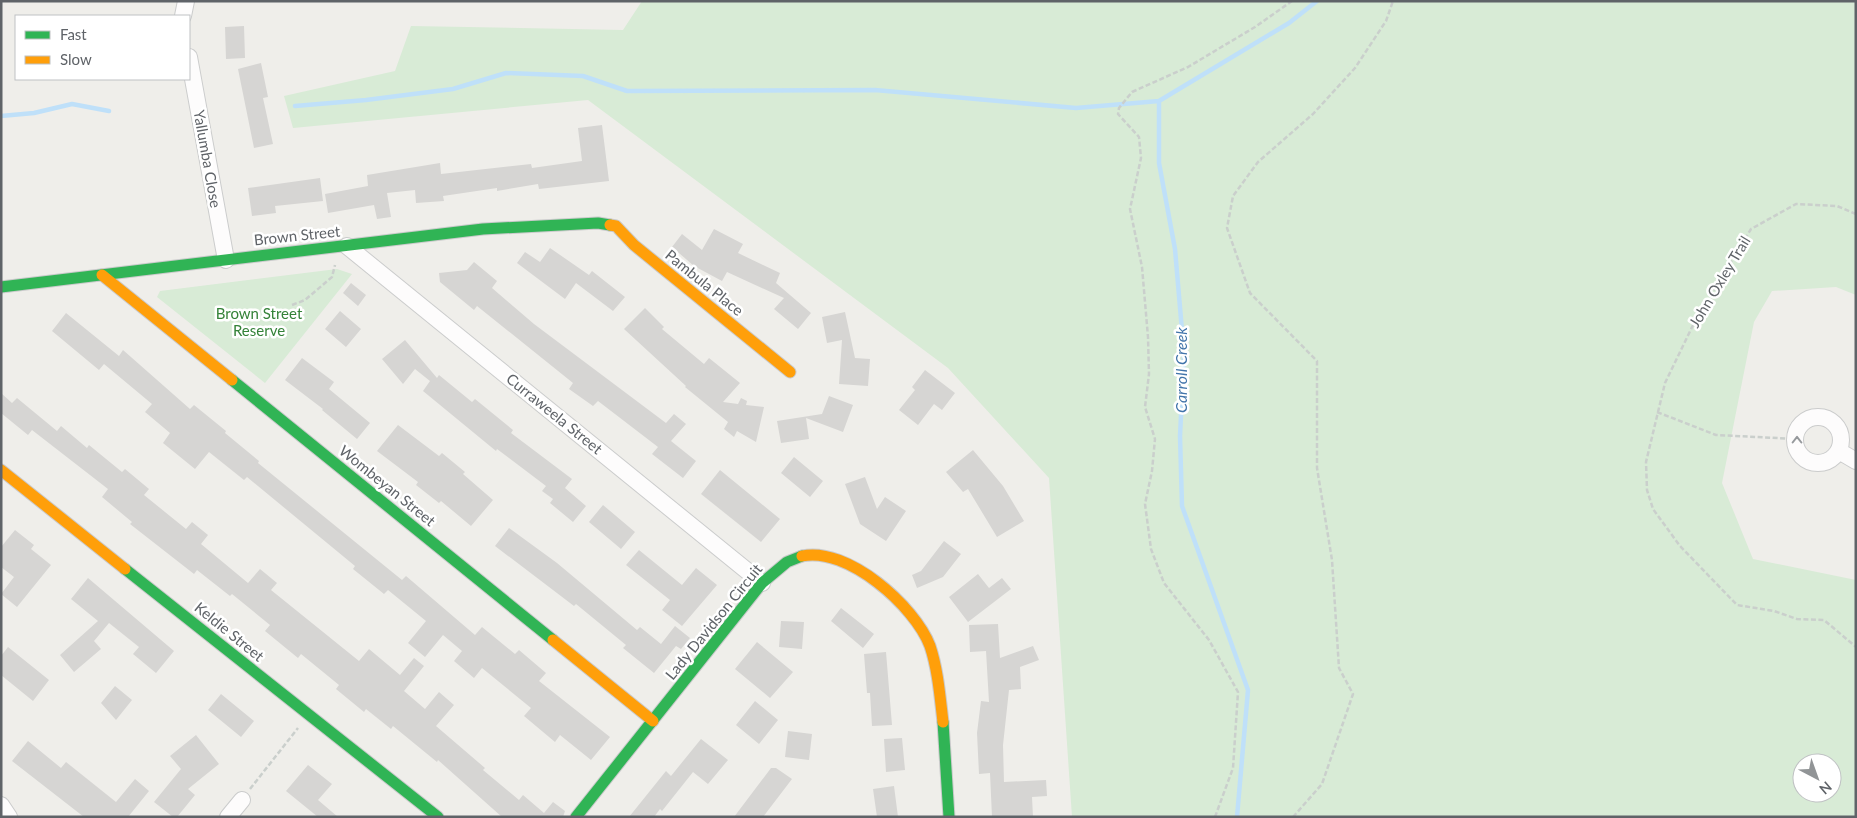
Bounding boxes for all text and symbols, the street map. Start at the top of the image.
legend [15,15,190,80]
text: Fast [60,25,87,43]
text: Slow [60,50,92,68]
street label: Yallumba Close [191,108,225,209]
street label: Brown Street [253,221,341,248]
street label: John Oxley Trail [1685,232,1754,331]
street label: Pambula Place [662,245,747,319]
park label: Brown Street Reserve [216,304,303,339]
water label: Carroll Creek [1171,327,1190,413]
street label: Curraweela Street [503,369,607,458]
one-way arrow [1792,436,1802,444]
street label: Wombeyan Street [336,441,440,530]
street label: Lady Davidson Circuit [661,559,766,683]
street label: Keldie Street [191,598,268,665]
north arrow [1792,753,1842,803]
text: N [1816,778,1836,798]

